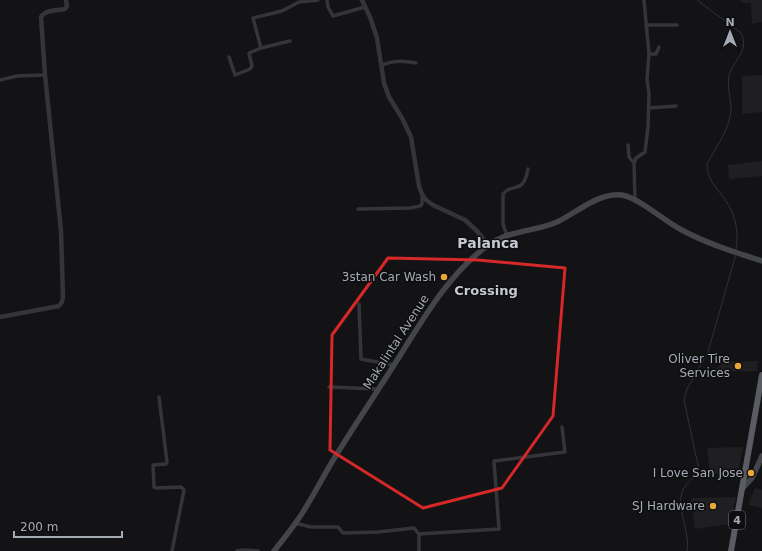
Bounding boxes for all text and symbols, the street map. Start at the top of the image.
north arrow [710,12,750,52]
text: N [725,16,735,29]
district label: Palanca [457,235,519,251]
place label: 3stan Car Wash [342,270,436,284]
marker: 3stan Car Wash [439,272,449,282]
district label: Crossing [454,283,518,298]
street label: Makalintal Avenue [360,292,432,392]
place label: Oliver Tire Services [668,352,730,380]
marker: Oliver Tire Services [733,361,743,371]
place label: I Love San Jose [653,466,743,480]
marker: I Love San Jose [746,468,756,478]
place label: SJ Hardware [632,499,705,513]
marker: SJ Hardware [708,501,718,511]
road number: 4 [729,511,745,529]
scale bar [14,513,122,539]
text: 200 m [20,520,58,534]

